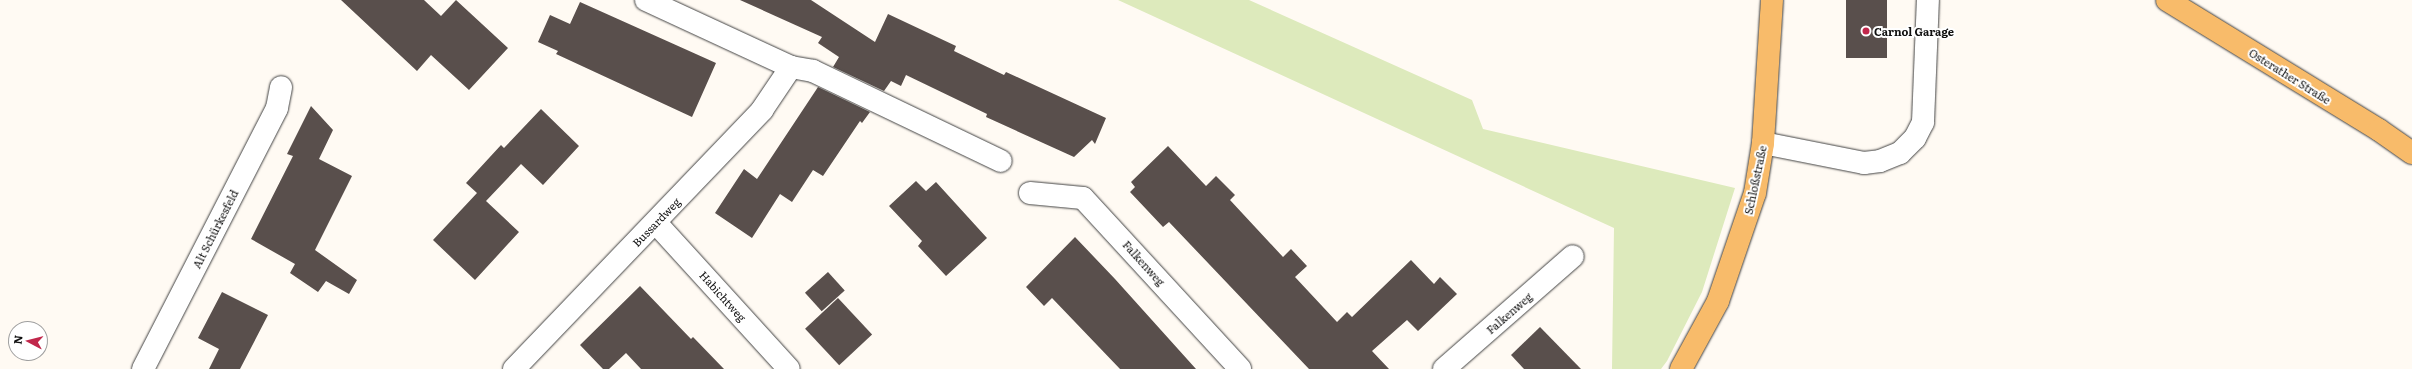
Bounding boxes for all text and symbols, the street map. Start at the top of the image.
place label: Carnol Garage [1874,24,1954,38]
marker: Carnol Garage [1861,26,1871,36]
street label: Osterather Straße [2247,46,2333,106]
street label: Schloßstraße [1741,144,1769,216]
street label: Alt Schürkesfeld [190,188,240,270]
street label: Bussardweg [629,195,683,249]
street label: Falkenweg [1120,238,1168,288]
street label: Habichtweg [697,268,749,324]
street label: Falkenweg [1483,290,1535,336]
north arrow [8,321,48,361]
text: N [9,334,26,345]

